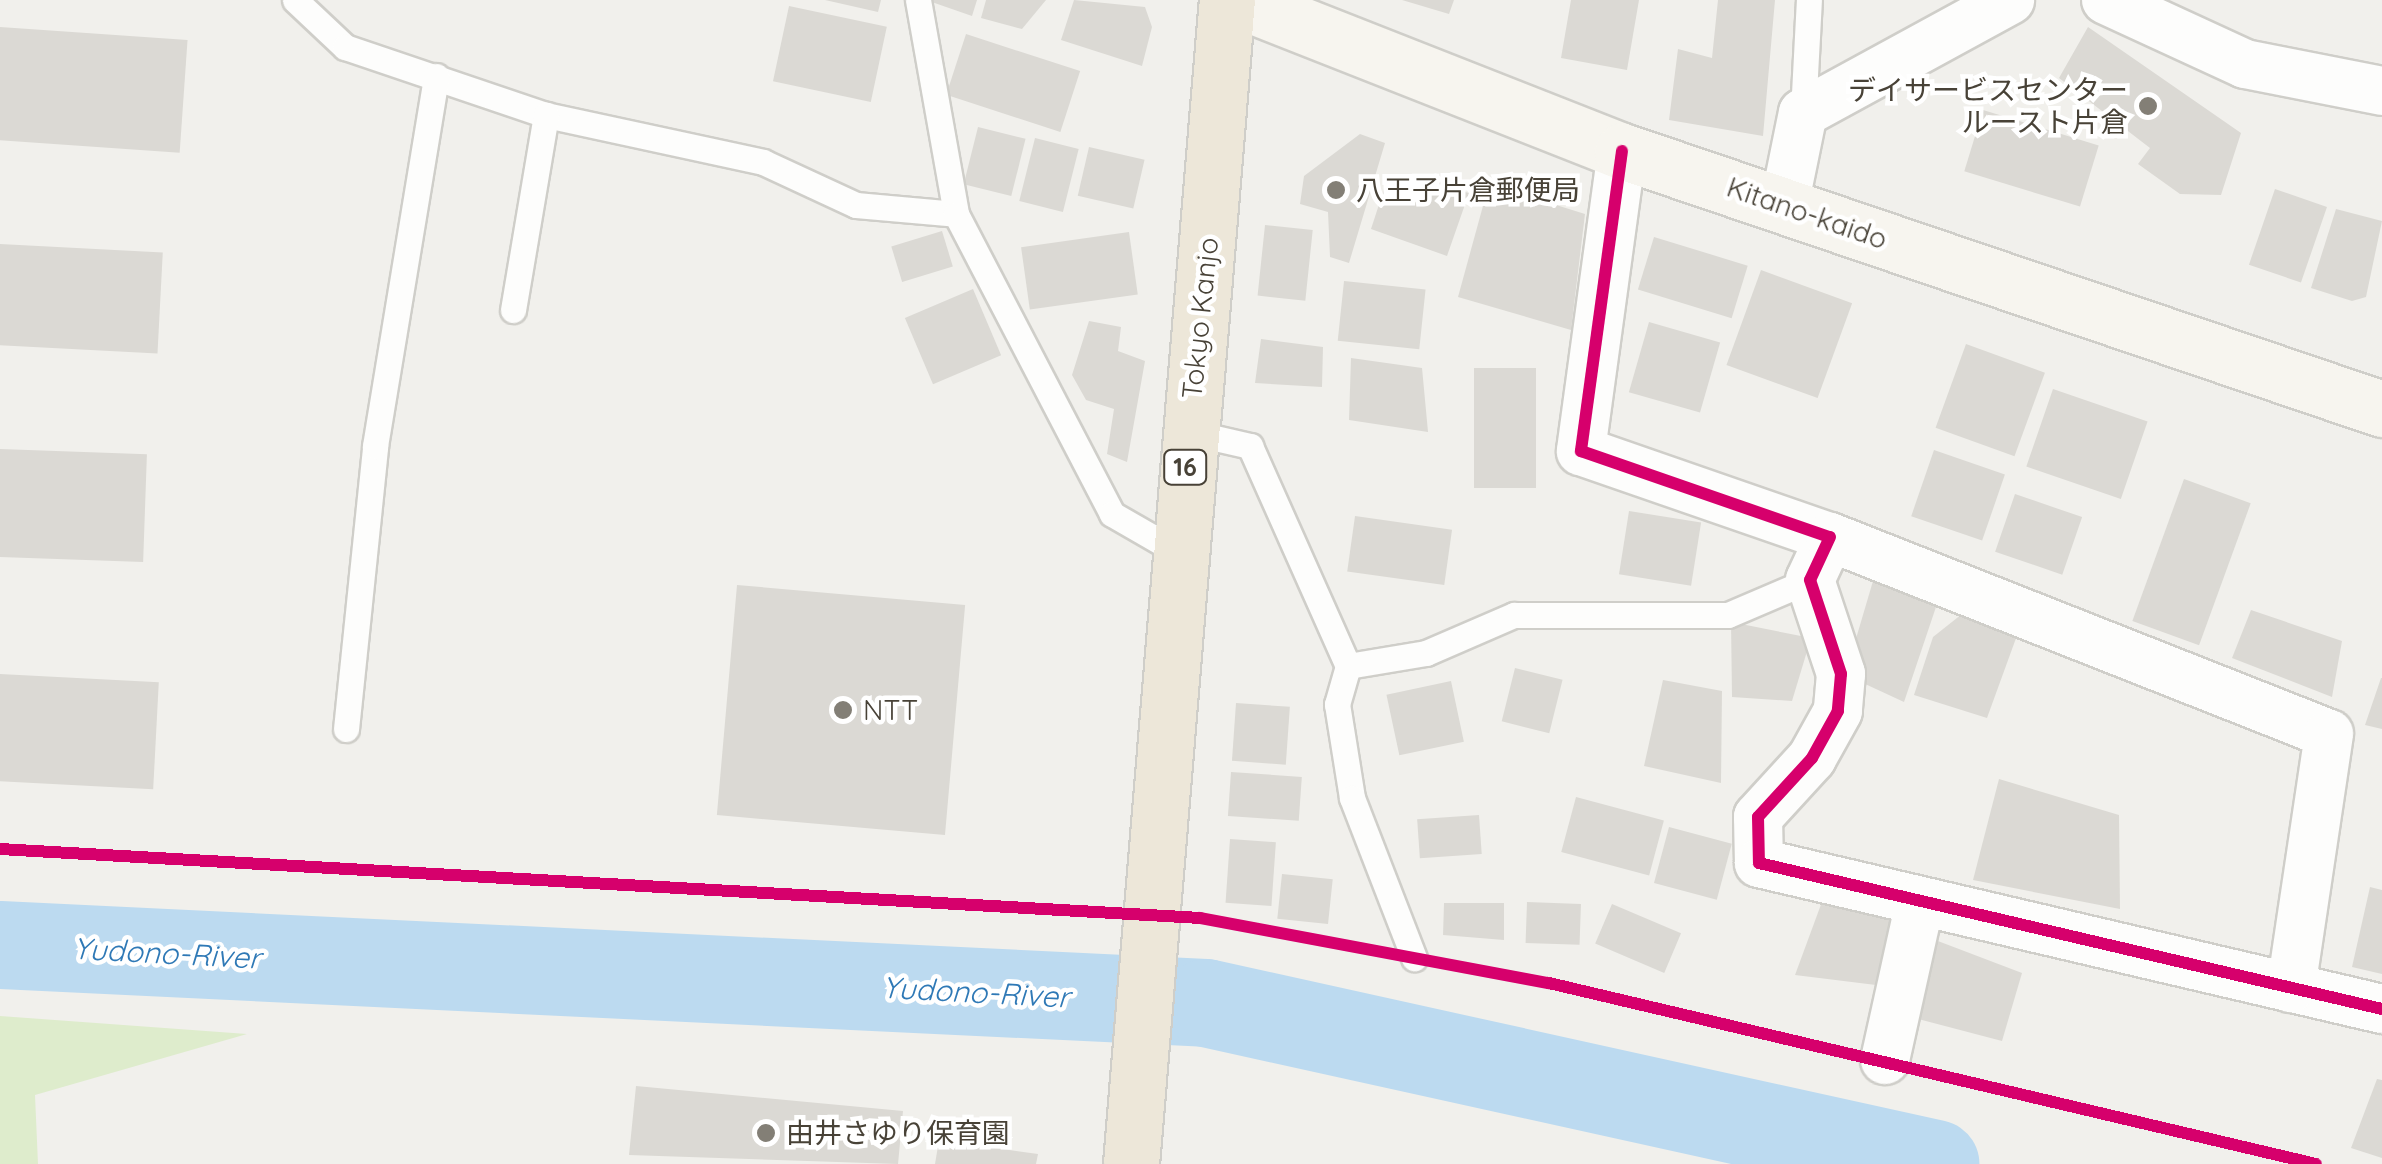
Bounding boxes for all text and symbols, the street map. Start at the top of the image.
place label: デイサービスセンター ルースト片倉 [1848,73,2128,139]
marker: デイサービスセンター ルースト片倉 [2137,95,2159,117]
street label: Kitano-kaido [1723,170,1891,256]
place label: 八王子片倉郵便局 [1356,173,1580,207]
marker: 八王子片倉郵便局 [1325,179,1347,201]
street label: Tokyo Kanjo [1175,236,1225,400]
road number: 16 [1162,447,1208,487]
place label: NTT [863,693,918,727]
marker: NTT [832,699,854,721]
water label: Yudono-River [72,930,262,976]
water label: Yudono-River [881,969,1071,1015]
place label: 由井さゆり保育園 [786,1116,1010,1150]
marker: 由井さゆり保育園 [755,1122,777,1144]

